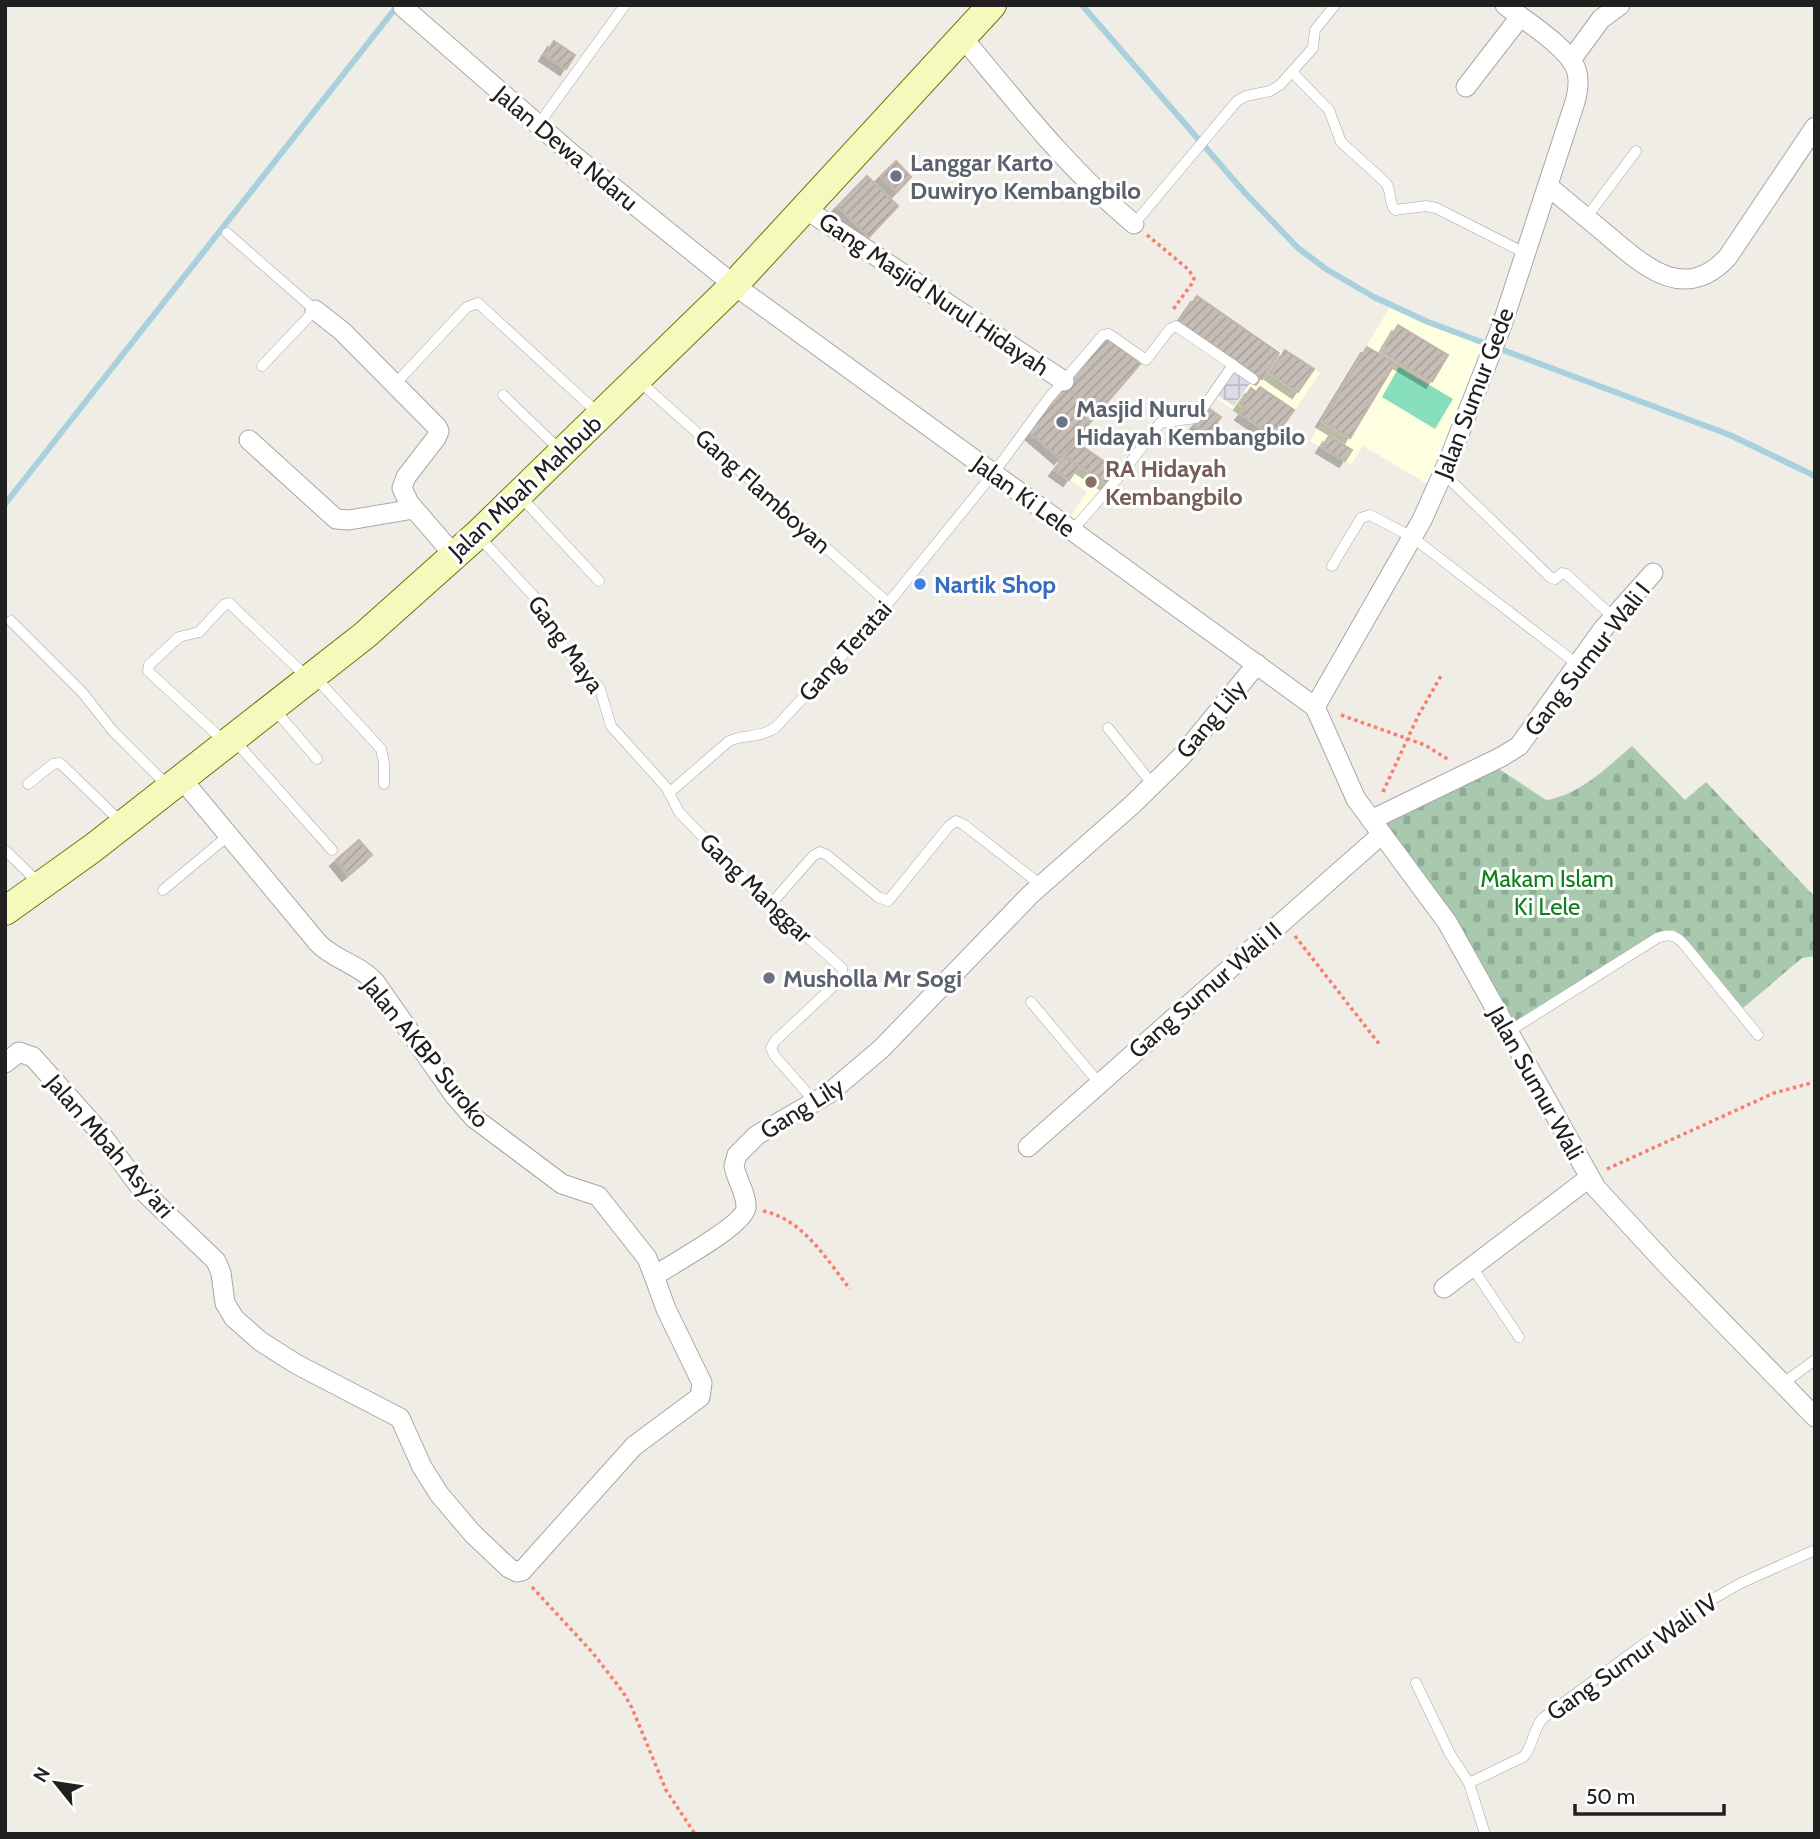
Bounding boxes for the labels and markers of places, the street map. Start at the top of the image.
place label: Langgar Karto Duwiryo Kembangbilo [910,148,1141,205]
marker: Langgar Karto Duwiryo Kembangbilo [888,168,904,184]
place label: Masjid Nurul Hidayah Kembangbilo [1076,394,1306,451]
marker: Masjid Nurul Hidayah Kembangbilo [1054,414,1070,430]
place label: RA Hidayah Kembangbilo [1105,454,1243,511]
marker: RA Hidayah Kembangbilo [1083,474,1099,490]
place label: Nartik Shop [934,570,1056,599]
marker: Nartik Shop [912,576,928,592]
place label: Musholla Mr Sogi [783,964,962,993]
marker: Musholla Mr Sogi [761,970,777,986]

